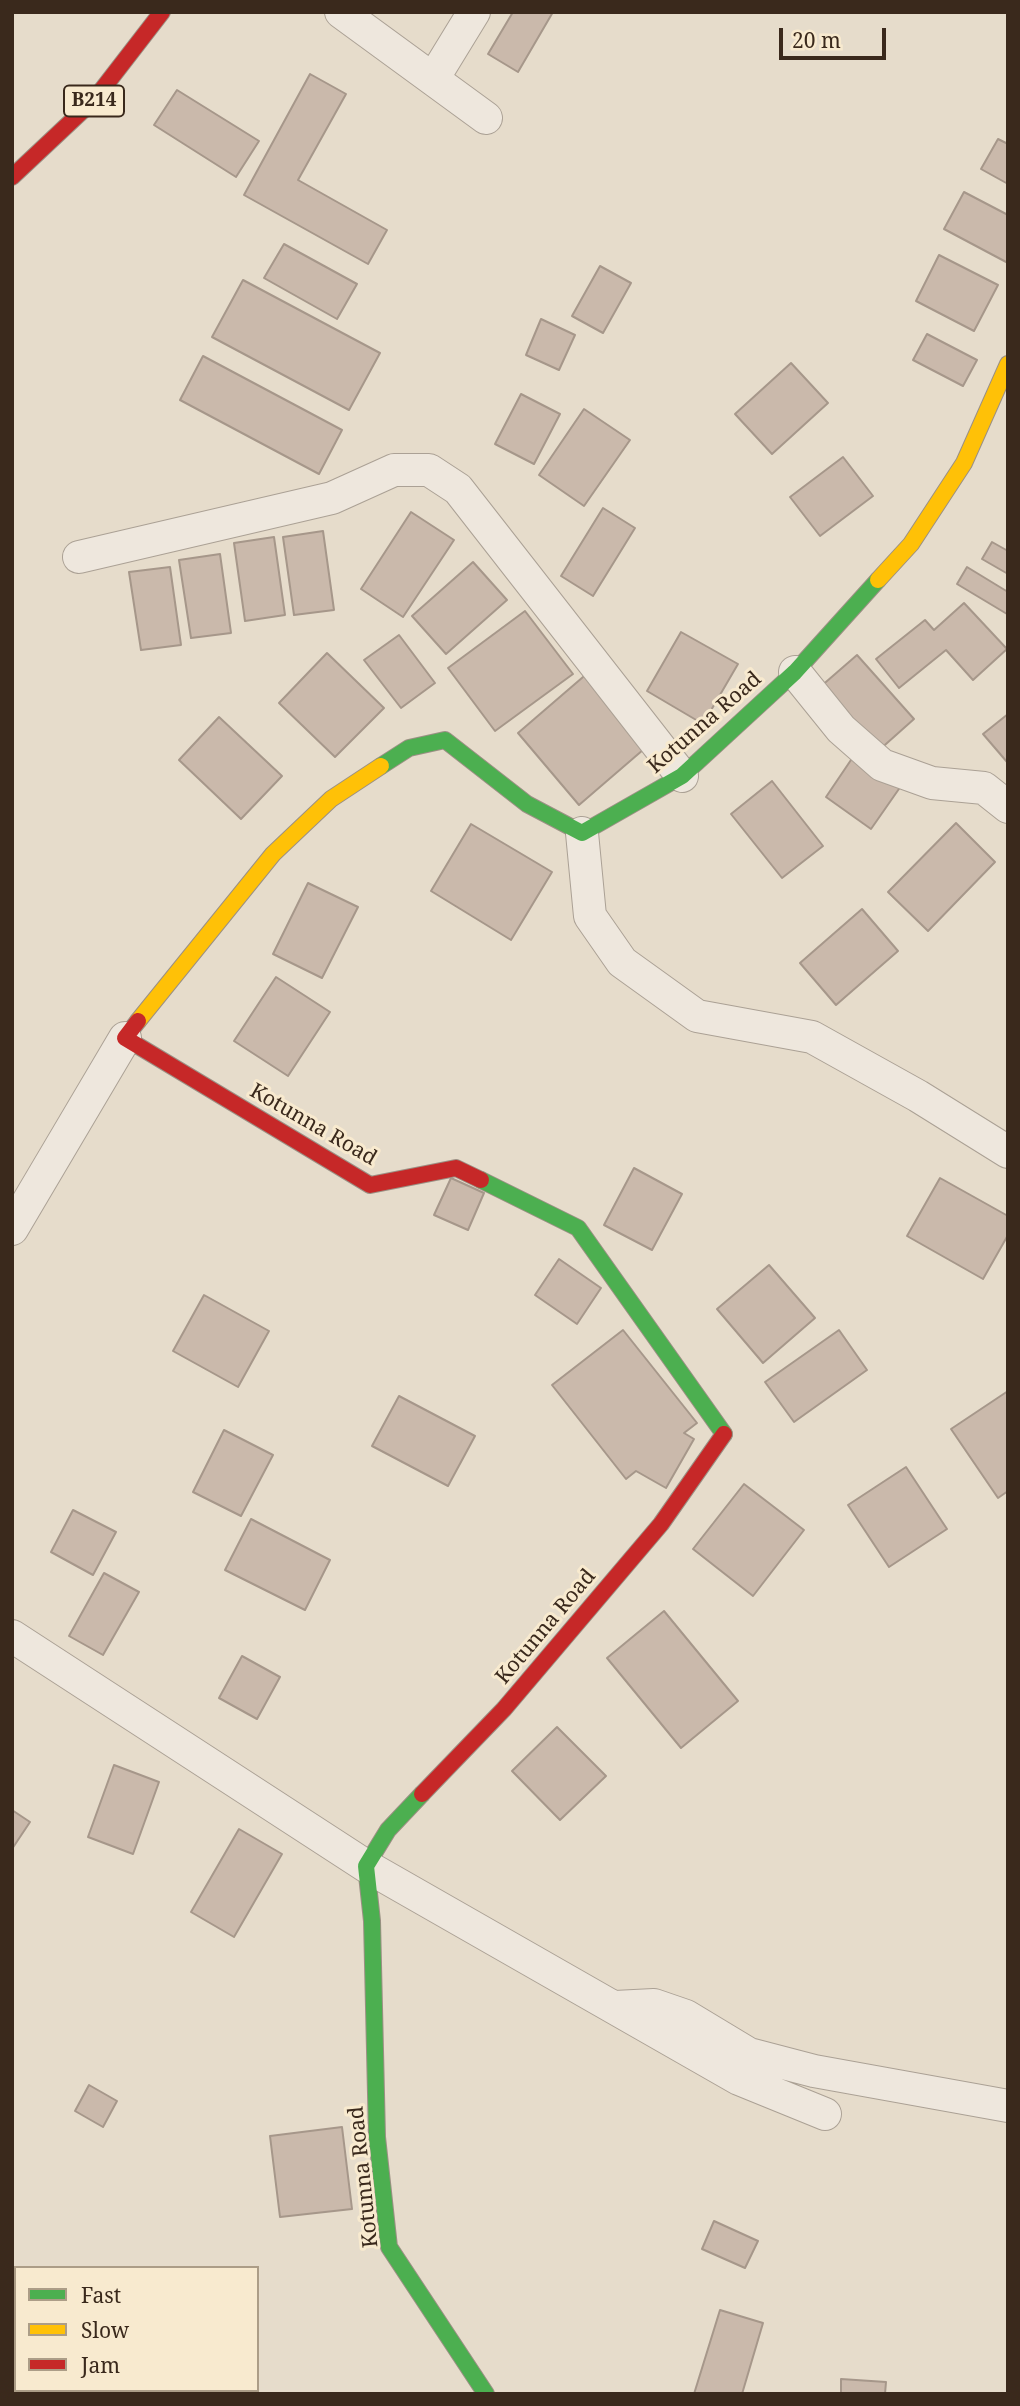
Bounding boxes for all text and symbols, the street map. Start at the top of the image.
scale bar [782,14,889,58]
text: 20 m [792,26,841,54]
road number: B214 [64,86,124,116]
street label: Kotunna Road [643,667,767,779]
street label: Kotunna Road [245,1079,381,1171]
street label: Kotunna Road [491,1564,601,1690]
street label: Kotunna Road [344,2105,384,2249]
legend [14,2266,259,2392]
text: Fast [81,2281,121,2309]
text: Slow [81,2316,129,2344]
text: Jam [81,2351,120,2379]

